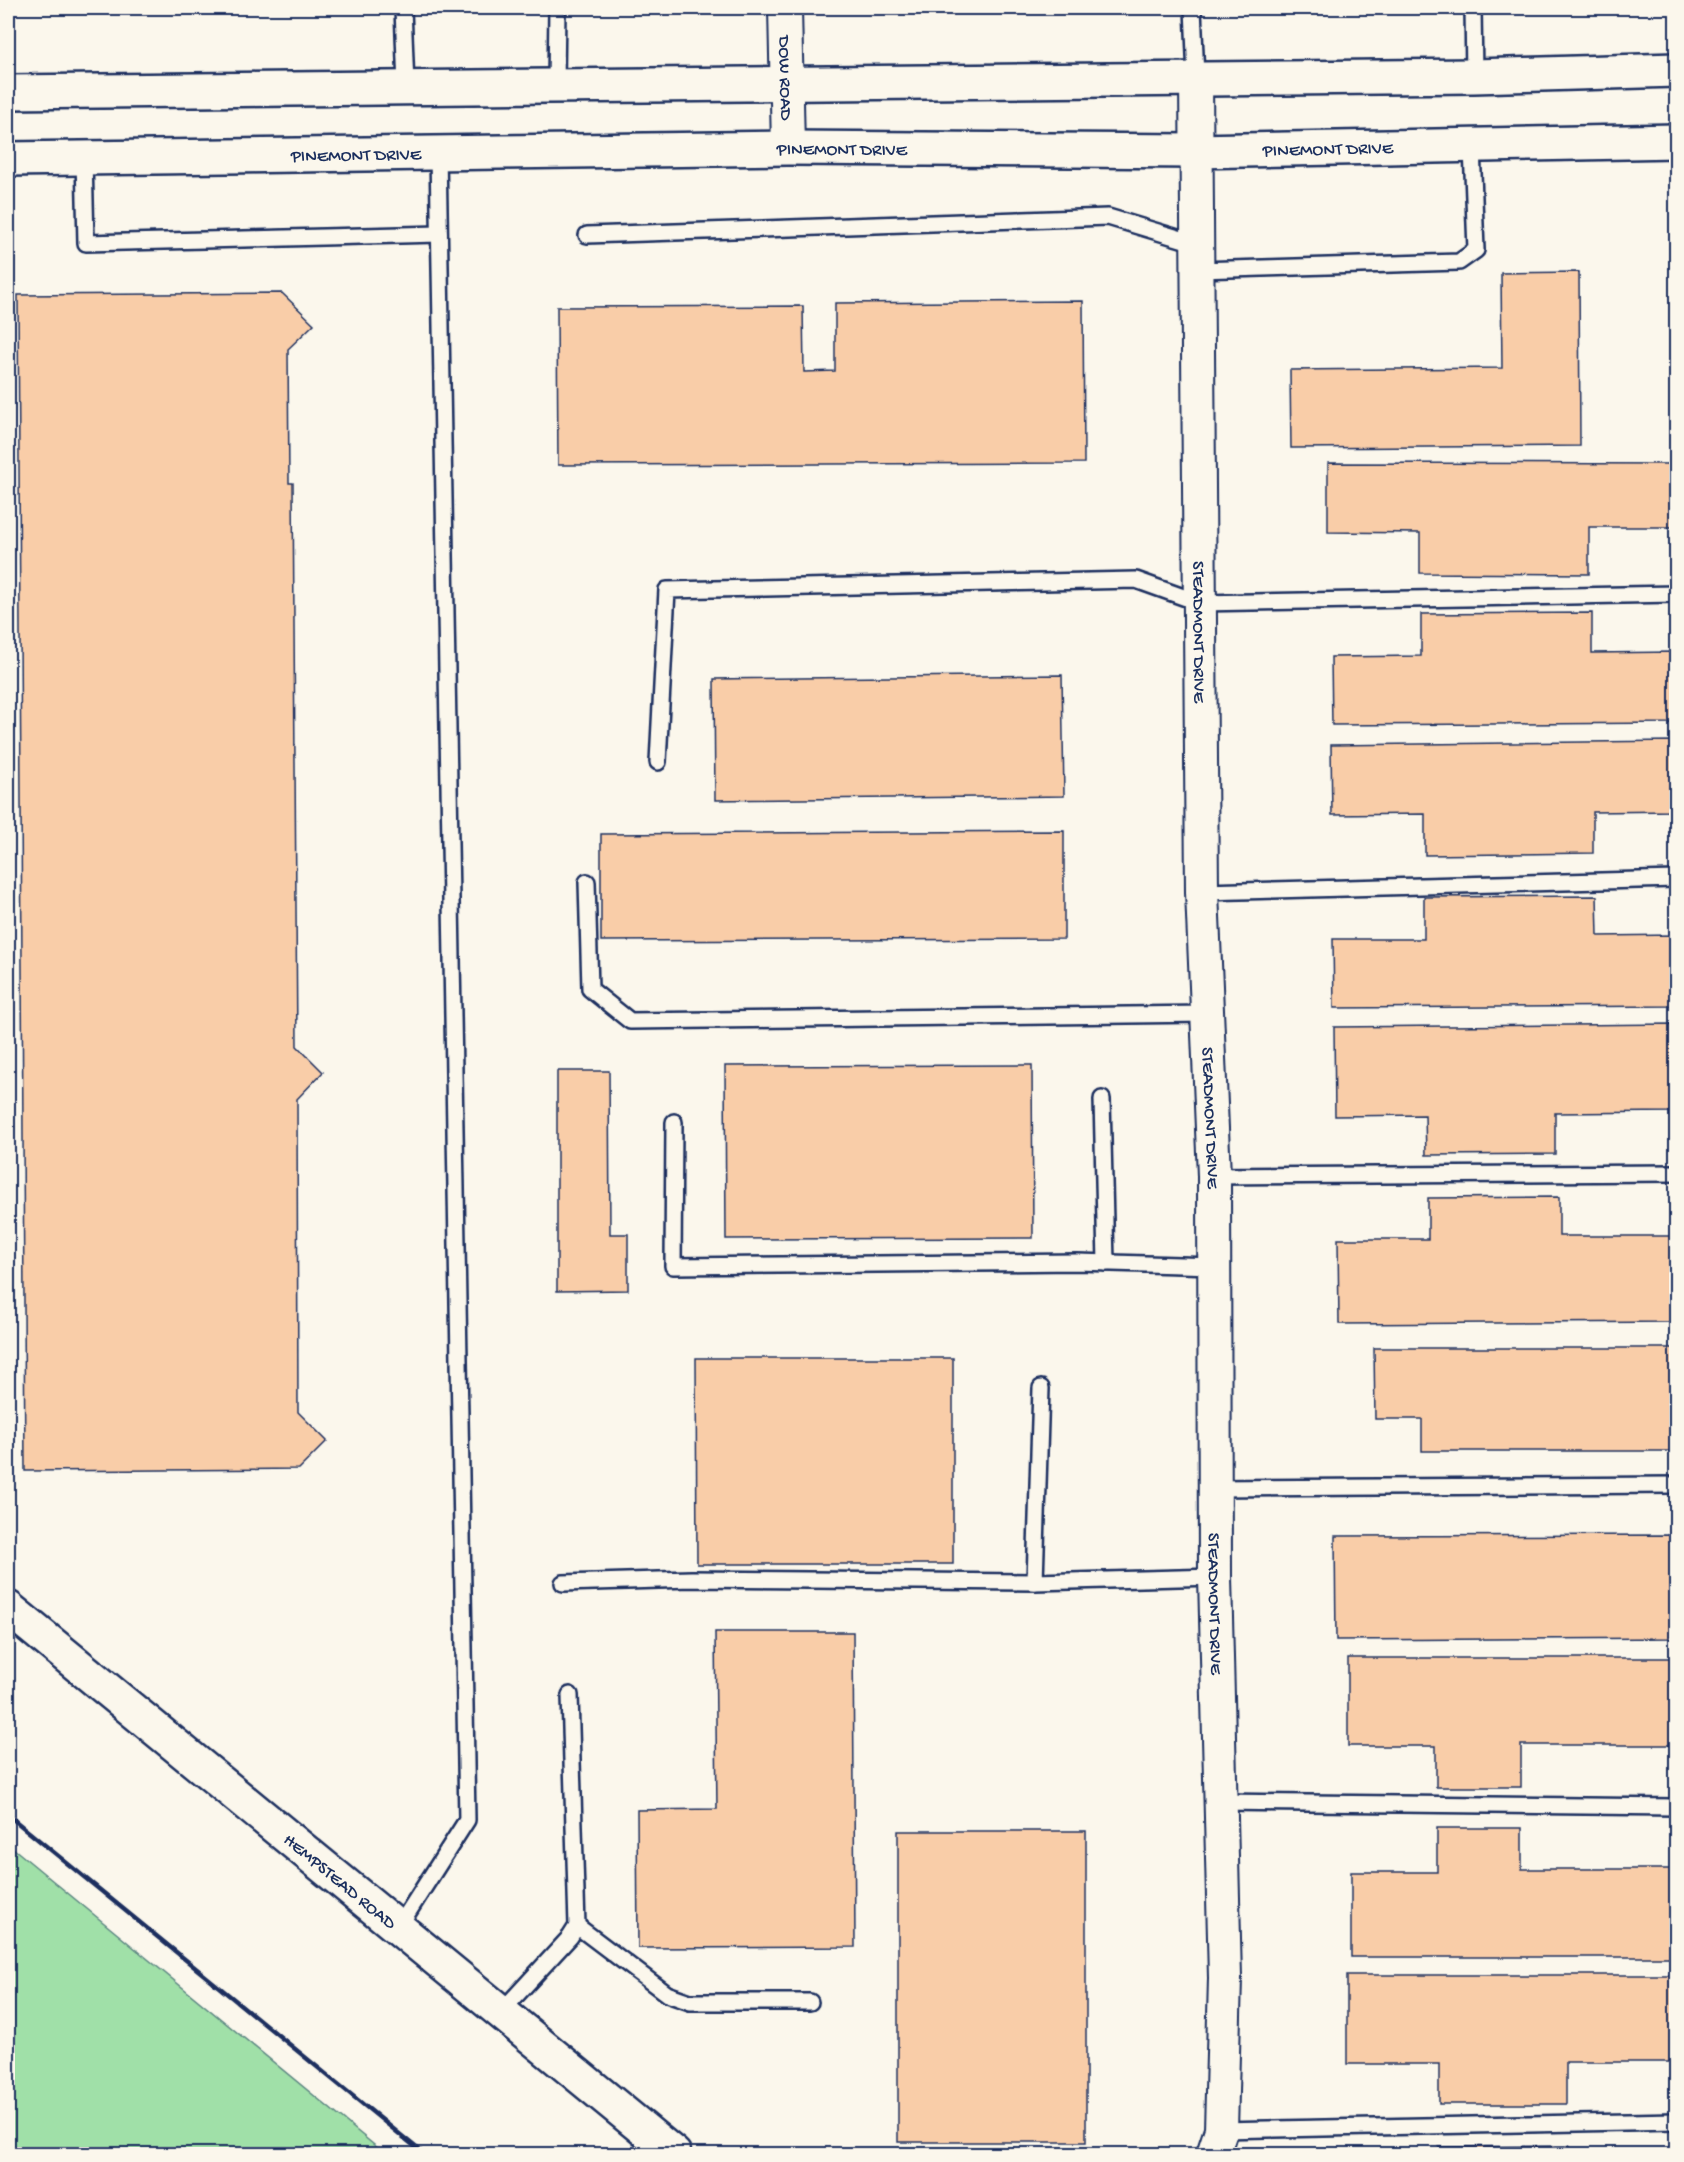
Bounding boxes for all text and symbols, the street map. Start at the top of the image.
street label: DOW ROAD [773,34,795,121]
street label: PINEMONT DRIVE [1262,139,1394,163]
street label: PINEMONT DRIVE [776,140,908,162]
street label: PINEMONT DRIVE [290,145,422,168]
street label: STEADMONT DRIVE [1187,561,1209,704]
street label: STEADMONT DRIVE [1196,1047,1222,1189]
street label: STEADMONT DRIVE [1202,1533,1225,1676]
street label: HEMPSTEAD ROAD [278,1830,400,1935]

